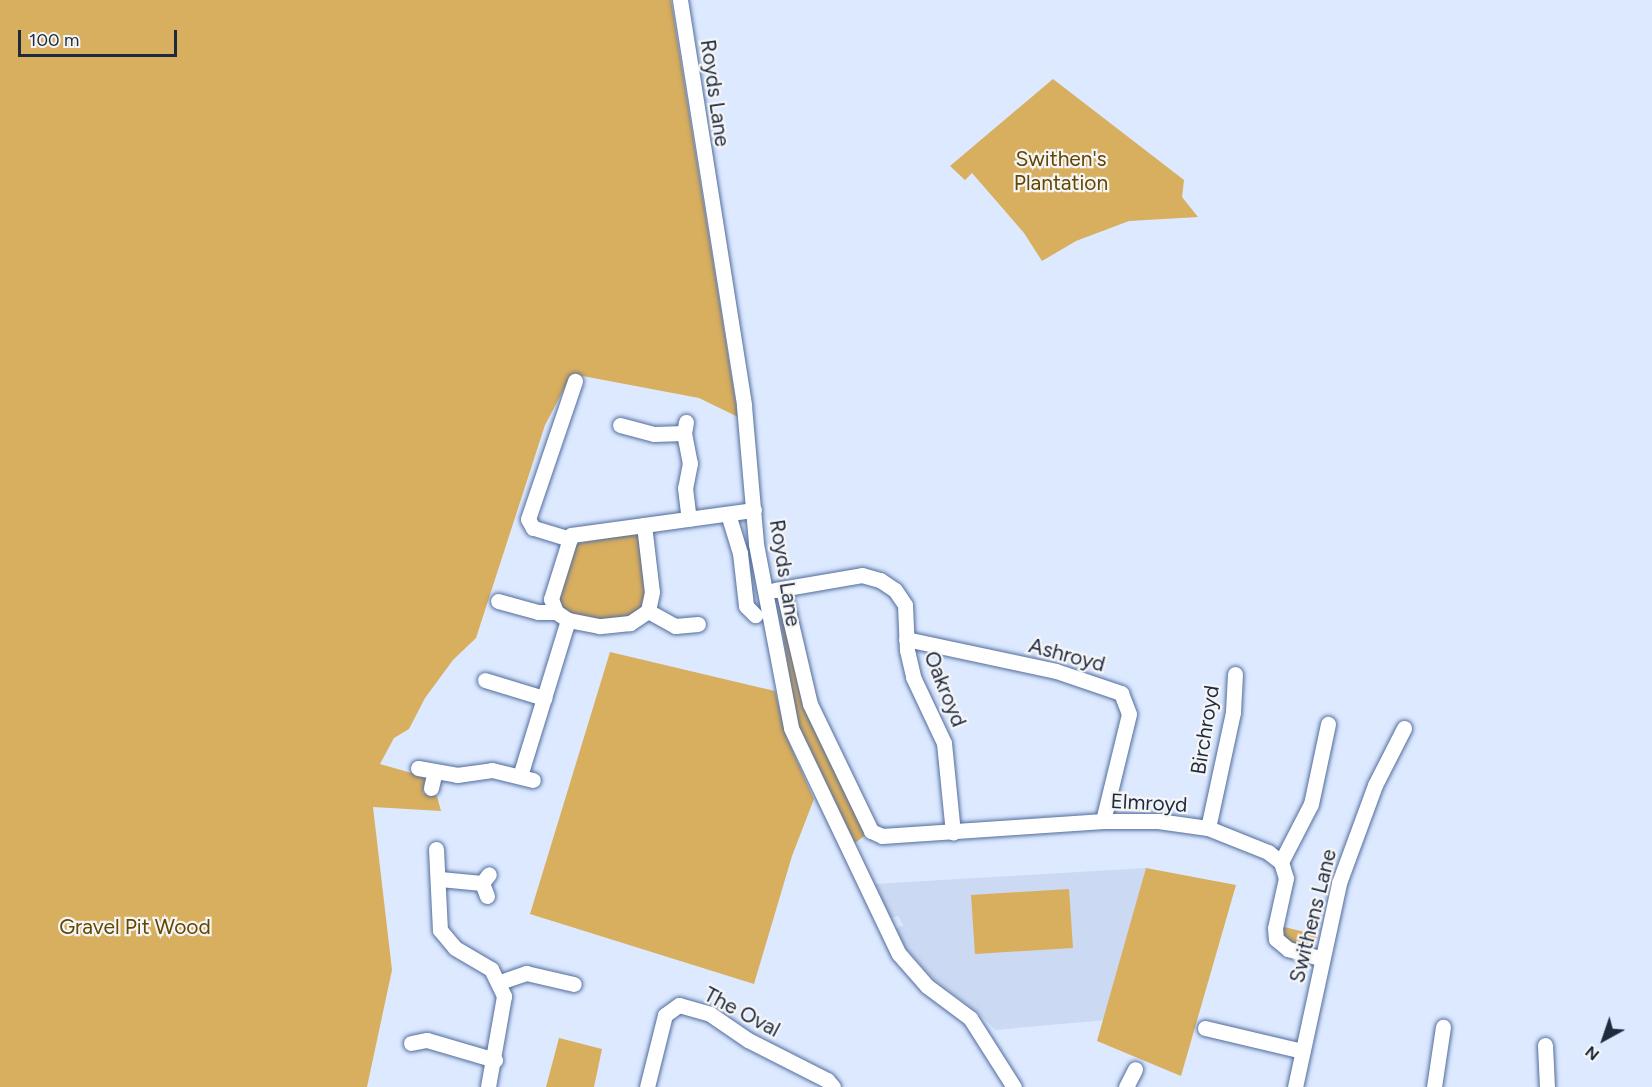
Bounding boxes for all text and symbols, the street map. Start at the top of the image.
scale bar [21,18,180,56]
text: 100 m [29,29,79,51]
street label: Royds Lane [695,38,735,148]
park label: Swithen's Plantation [1014,146,1108,196]
street label: Royds Lane [764,518,806,628]
street label: Ashroyd [1026,633,1108,677]
street label: Oakroyd [918,648,972,730]
street label: Birchroyd [1186,684,1224,776]
street label: Elmroyd [1110,788,1188,818]
street label: Swithens Lane [1284,847,1342,985]
park label: Gravel Pit Wood [59,914,211,940]
street label: The Oval [700,982,784,1042]
north arrow [1574,1009,1634,1069]
text: N [1581,1042,1603,1064]

